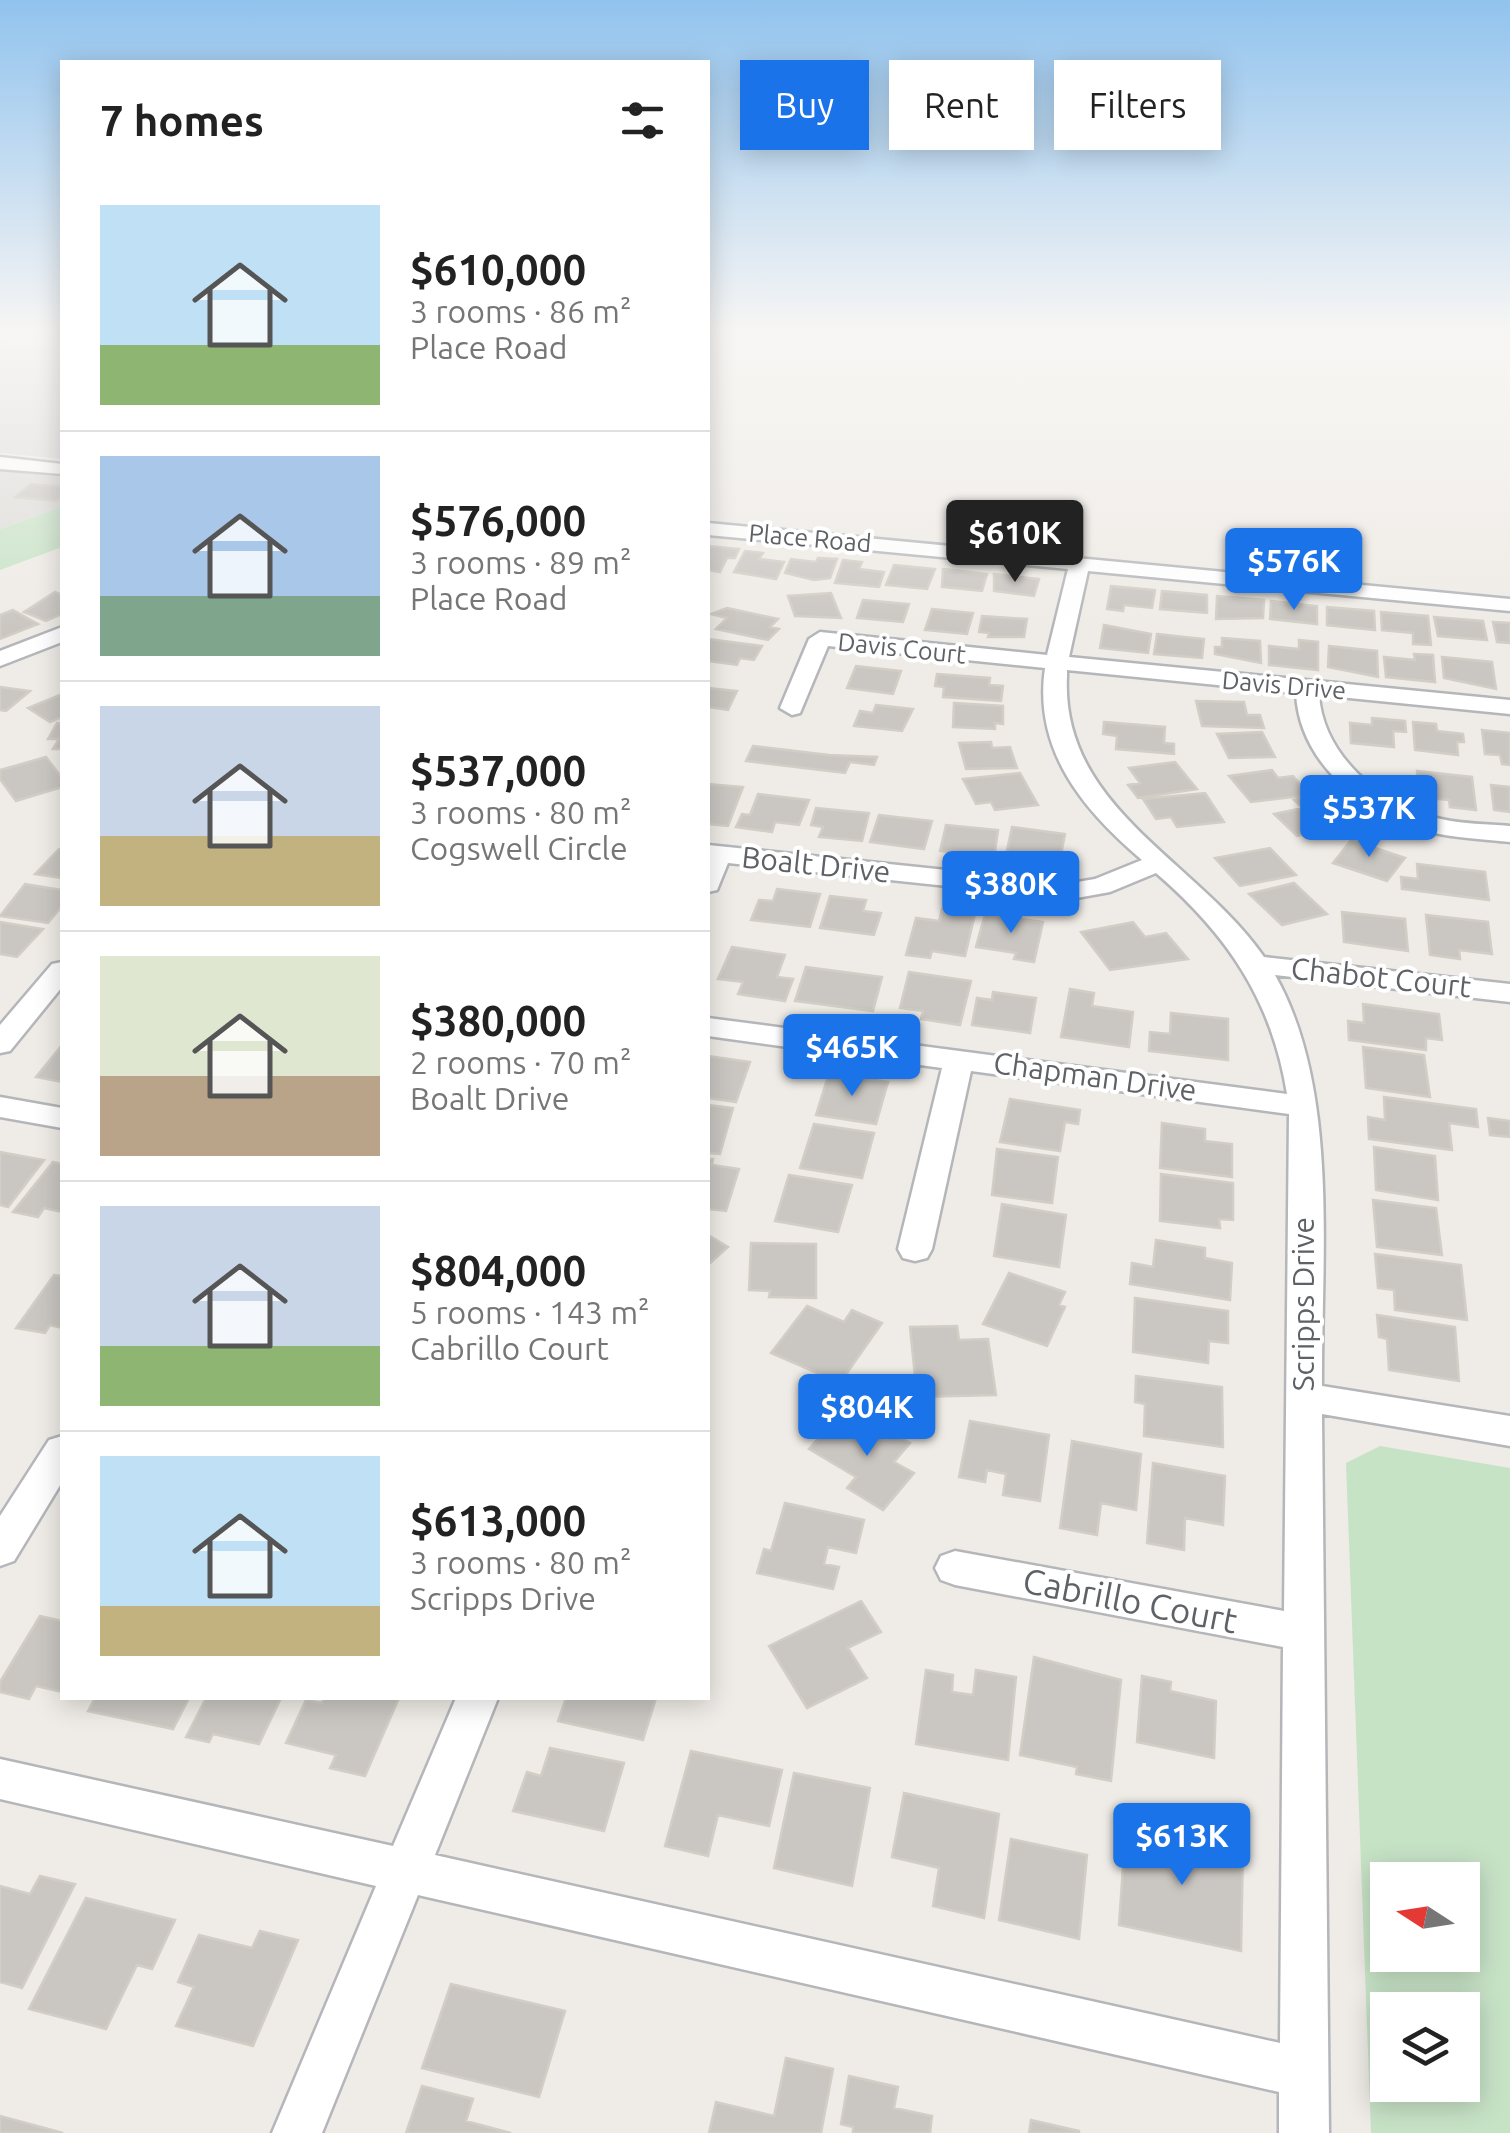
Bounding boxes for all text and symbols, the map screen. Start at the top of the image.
chip: Buy [740,60,869,150]
chip: Rent [889,60,1034,150]
chip: Filters [1054,60,1221,150]
icon: filters [615,93,670,148]
text: 7 homes [100,97,264,144]
icon: home [180,245,300,365]
text: $610,000 [410,246,586,293]
text: 3 rooms · 86 m² [410,293,631,329]
text: Place Road [410,329,568,365]
icon: home [180,496,300,616]
text: $576,000 [410,497,586,544]
pin: $610K [945,500,1085,585]
text: $610K [968,514,1062,550]
street label: Place Road [747,519,873,557]
pin: $576K [1224,528,1364,613]
text: $576K [1247,542,1341,578]
text: 3 rooms · 89 m² [410,544,631,580]
text: Place Road [410,580,568,616]
street label: Davis Court [836,627,968,669]
street label: Davis Drive [1221,666,1347,704]
icon: home [180,746,300,866]
text: $537,000 [410,747,586,794]
pin: $537K [1299,775,1439,860]
text: $537K [1322,789,1416,825]
text: 3 rooms · 80 m² [410,794,631,830]
text: Cogswell Circle [410,830,628,866]
street label: Boalt Drive [740,839,892,889]
pin: $380K [941,851,1081,936]
text: $380K [964,865,1058,901]
street label: Chabot Court [1289,951,1473,1003]
icon: home [180,996,300,1116]
text: $380,000 [410,997,586,1044]
pin: $465K [782,1014,922,1099]
text: $465K [805,1028,899,1064]
text: 2 rooms · 70 m² [410,1044,631,1080]
street label: Chapman Drive [991,1045,1199,1107]
text: Boalt Drive [410,1080,569,1116]
street label: Scripps Drive [1286,1217,1320,1391]
icon: home [180,1246,300,1366]
text: $804,000 [410,1247,586,1294]
text: 5 rooms · 143 m² [410,1294,650,1330]
text: Cabrillo Court [410,1330,609,1366]
pin: $804K [797,1374,937,1459]
text: $804K [820,1388,914,1424]
icon: home [180,1496,300,1616]
text: $613,000 [410,1497,586,1544]
text: 3 rooms · 80 m² [410,1544,631,1580]
street label: Cabrillo Court [1020,1560,1241,1640]
text: Scripps Drive [410,1580,596,1616]
pin: $613K [1112,1803,1252,1888]
text: $613K [1135,1817,1229,1853]
north arrow [1370,1862,1480,1972]
map controls [1370,1862,1480,2102]
button: layers [1370,1992,1480,2102]

